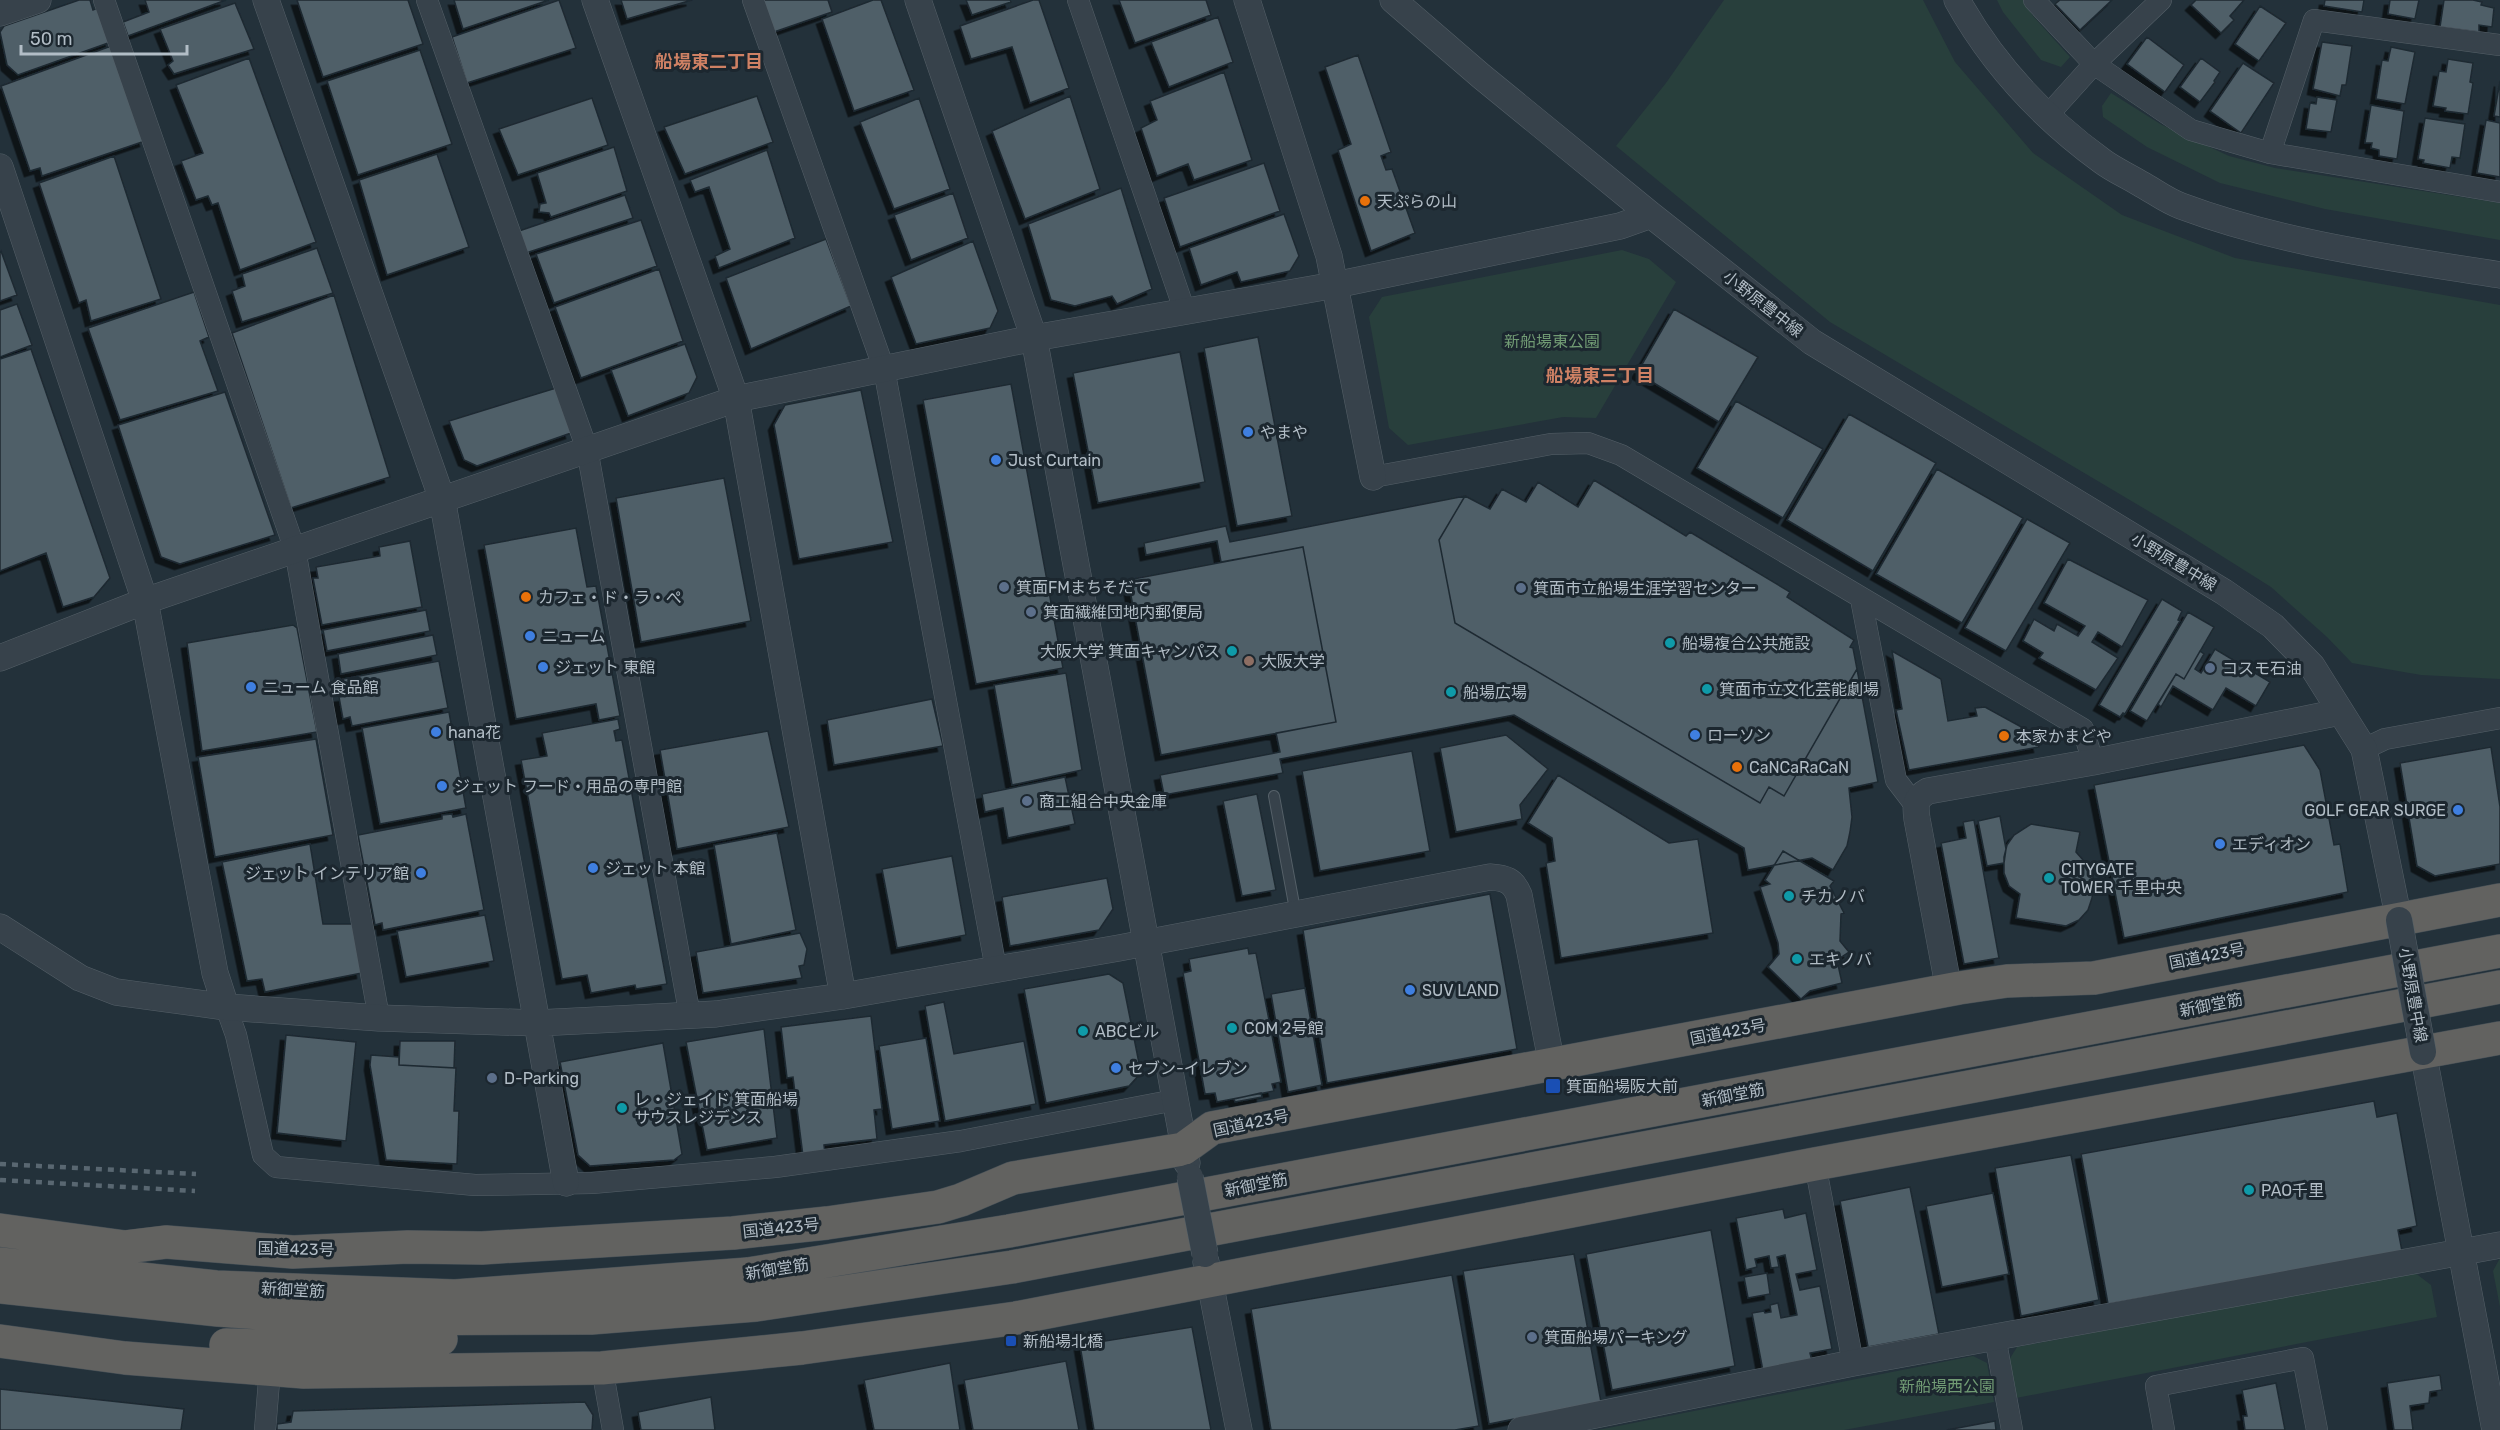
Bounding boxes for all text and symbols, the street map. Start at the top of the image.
scale bar [21,18,188,56]
text: 50 m [30,28,73,50]
district label: 船場東二丁目 [655,51,763,73]
place label: 天ぷらの山 [1377,192,1457,211]
marker: 天ぷらの山 [1358,194,1372,208]
street label: 小野原豊中線 [1719,267,1807,341]
park label: 新船場東公園 [1504,332,1600,351]
district label: 船場東三丁目 [1546,365,1654,387]
place label: やまや [1260,423,1308,442]
marker: やまや [1241,425,1255,439]
place label: Just Curtain [1008,451,1101,470]
marker: Just Curtain [989,453,1003,467]
street label: 小野原豊中線 [2128,529,2220,595]
place label: 箕面FMまちそだて [1016,578,1150,597]
place label: 箕面市立船場生涯学習センター [1533,579,1757,598]
marker: 箕面FMまちそだて [997,580,1011,594]
marker: 箕面市立船場生涯学習センター [1514,581,1528,595]
place label: カフェ・ド・ラ・ぺ [538,588,682,607]
marker: カフェ・ド・ラ・ぺ [519,590,533,604]
place label: 箕面繊維団地内郵便局 [1043,603,1203,622]
marker: 箕面繊維団地内郵便局 [1024,605,1038,619]
place label: ニューム [542,627,606,646]
marker: ニューム [523,629,537,643]
place label: 船場複合公共施設 [1682,634,1810,653]
marker: 船場複合公共施設 [1663,636,1677,650]
place label: 大阪大学 箕面キャンパス [1040,642,1220,661]
marker: 大阪大学 箕面キャンパス [1225,644,1239,658]
place label: 大阪大学 [1261,652,1325,671]
marker: 大阪大学 [1242,654,1256,668]
place label: ジェット 東館 [555,658,655,677]
place label: コスモ石油 [2222,659,2302,678]
marker: ジェット 東館 [536,660,550,674]
marker: コスモ石油 [2203,661,2217,675]
place label: ニューム 食品館 [263,678,378,697]
marker: ニューム 食品館 [244,680,258,694]
place label: 箕面市立文化芸能劇場 [1719,680,1879,699]
marker: 箕面市立文化芸能劇場 [1700,682,1714,696]
place label: 船場広場 [1463,683,1527,702]
marker: 船場広場 [1444,685,1458,699]
place label: hana花 [448,723,501,742]
marker: hana花 [429,725,443,739]
place label: ローソン [1707,726,1771,745]
place label: 本家かまどや [2016,727,2112,746]
marker: ローソン [1688,728,1702,742]
marker: 本家かまどや [1997,729,2011,743]
place label: CaNCaRaCaN [1749,758,1849,777]
marker: CaNCaRaCaN [1730,760,1744,774]
place label: ジェット フード・用品の専門館 [454,777,682,796]
marker: ジェット フード・用品の専門館 [435,779,449,793]
place label: 商工組合中央金庫 [1039,792,1167,811]
marker: 商工組合中央金庫 [1020,794,1034,808]
place label: GOLF GEAR SURGE [2304,801,2446,820]
marker: GOLF GEAR SURGE [2451,803,2465,817]
place label: エディオン [2232,835,2311,854]
marker: エディオン [2213,837,2227,851]
place label: ジェット 本館 [605,859,705,878]
place label: CITYGATE TOWER 千里中央 [2061,860,2182,897]
marker: ジェット 本館 [586,861,600,875]
place label: ジェット インテリア館 [245,864,409,883]
marker: ジェット インテリア館 [414,866,428,880]
marker: CITYGATE TOWER 千里中央 [2042,871,2056,885]
place label: チカノバ [1801,887,1865,906]
marker: チカノバ [1782,889,1796,903]
street label: 国道423号 [2167,939,2247,973]
street label: 小野原豊中線 [2395,946,2431,1044]
place label: エキノバ [1809,950,1872,969]
marker: エキノバ [1790,952,1804,966]
place label: SUV LAND [1422,981,1499,1000]
marker: SUV LAND [1403,983,1417,997]
street label: 新御堂筋 [2178,990,2244,1020]
street label: 国道423号 [1688,1015,1768,1049]
place label: COM 2号館 [1244,1019,1324,1038]
marker: COM 2号館 [1225,1021,1239,1035]
place label: ABCビル [1095,1022,1159,1041]
marker: ABCビル [1076,1024,1090,1038]
place label: セブン-イレブン [1128,1059,1248,1078]
marker: セブン-イレブン [1109,1061,1123,1075]
place label: D-Parking [504,1069,579,1088]
marker: D-Parking [485,1071,499,1085]
marker: 箕面船場阪大前 [1544,1077,1562,1095]
place label: 箕面船場阪大前 [1566,1077,1678,1096]
street label: 新御堂筋 [1700,1080,1766,1110]
place label: レ・ジェイド 箕面船場 サウスレジデンス [634,1090,798,1127]
marker: レ・ジェイド 箕面船場 サウスレジデンス [615,1101,629,1115]
street label: 国道423号 [1211,1106,1291,1140]
street label: 新御堂筋 [1223,1170,1289,1200]
place label: PAO千里 [2261,1181,2324,1200]
marker: PAO千里 [2242,1183,2256,1197]
street label: 国道423号 [742,1215,820,1241]
street label: 国道423号 [257,1239,335,1259]
street label: 新御堂筋 [744,1255,810,1283]
street label: 新御堂筋 [261,1279,325,1301]
place label: 箕面船場パーキング [1544,1328,1688,1347]
marker: 箕面船場パーキング [1525,1330,1539,1344]
place label: 新船場北橋 [1023,1332,1103,1351]
marker: 新船場北橋 [1004,1334,1018,1348]
park label: 新船場西公園 [1899,1377,1995,1396]

